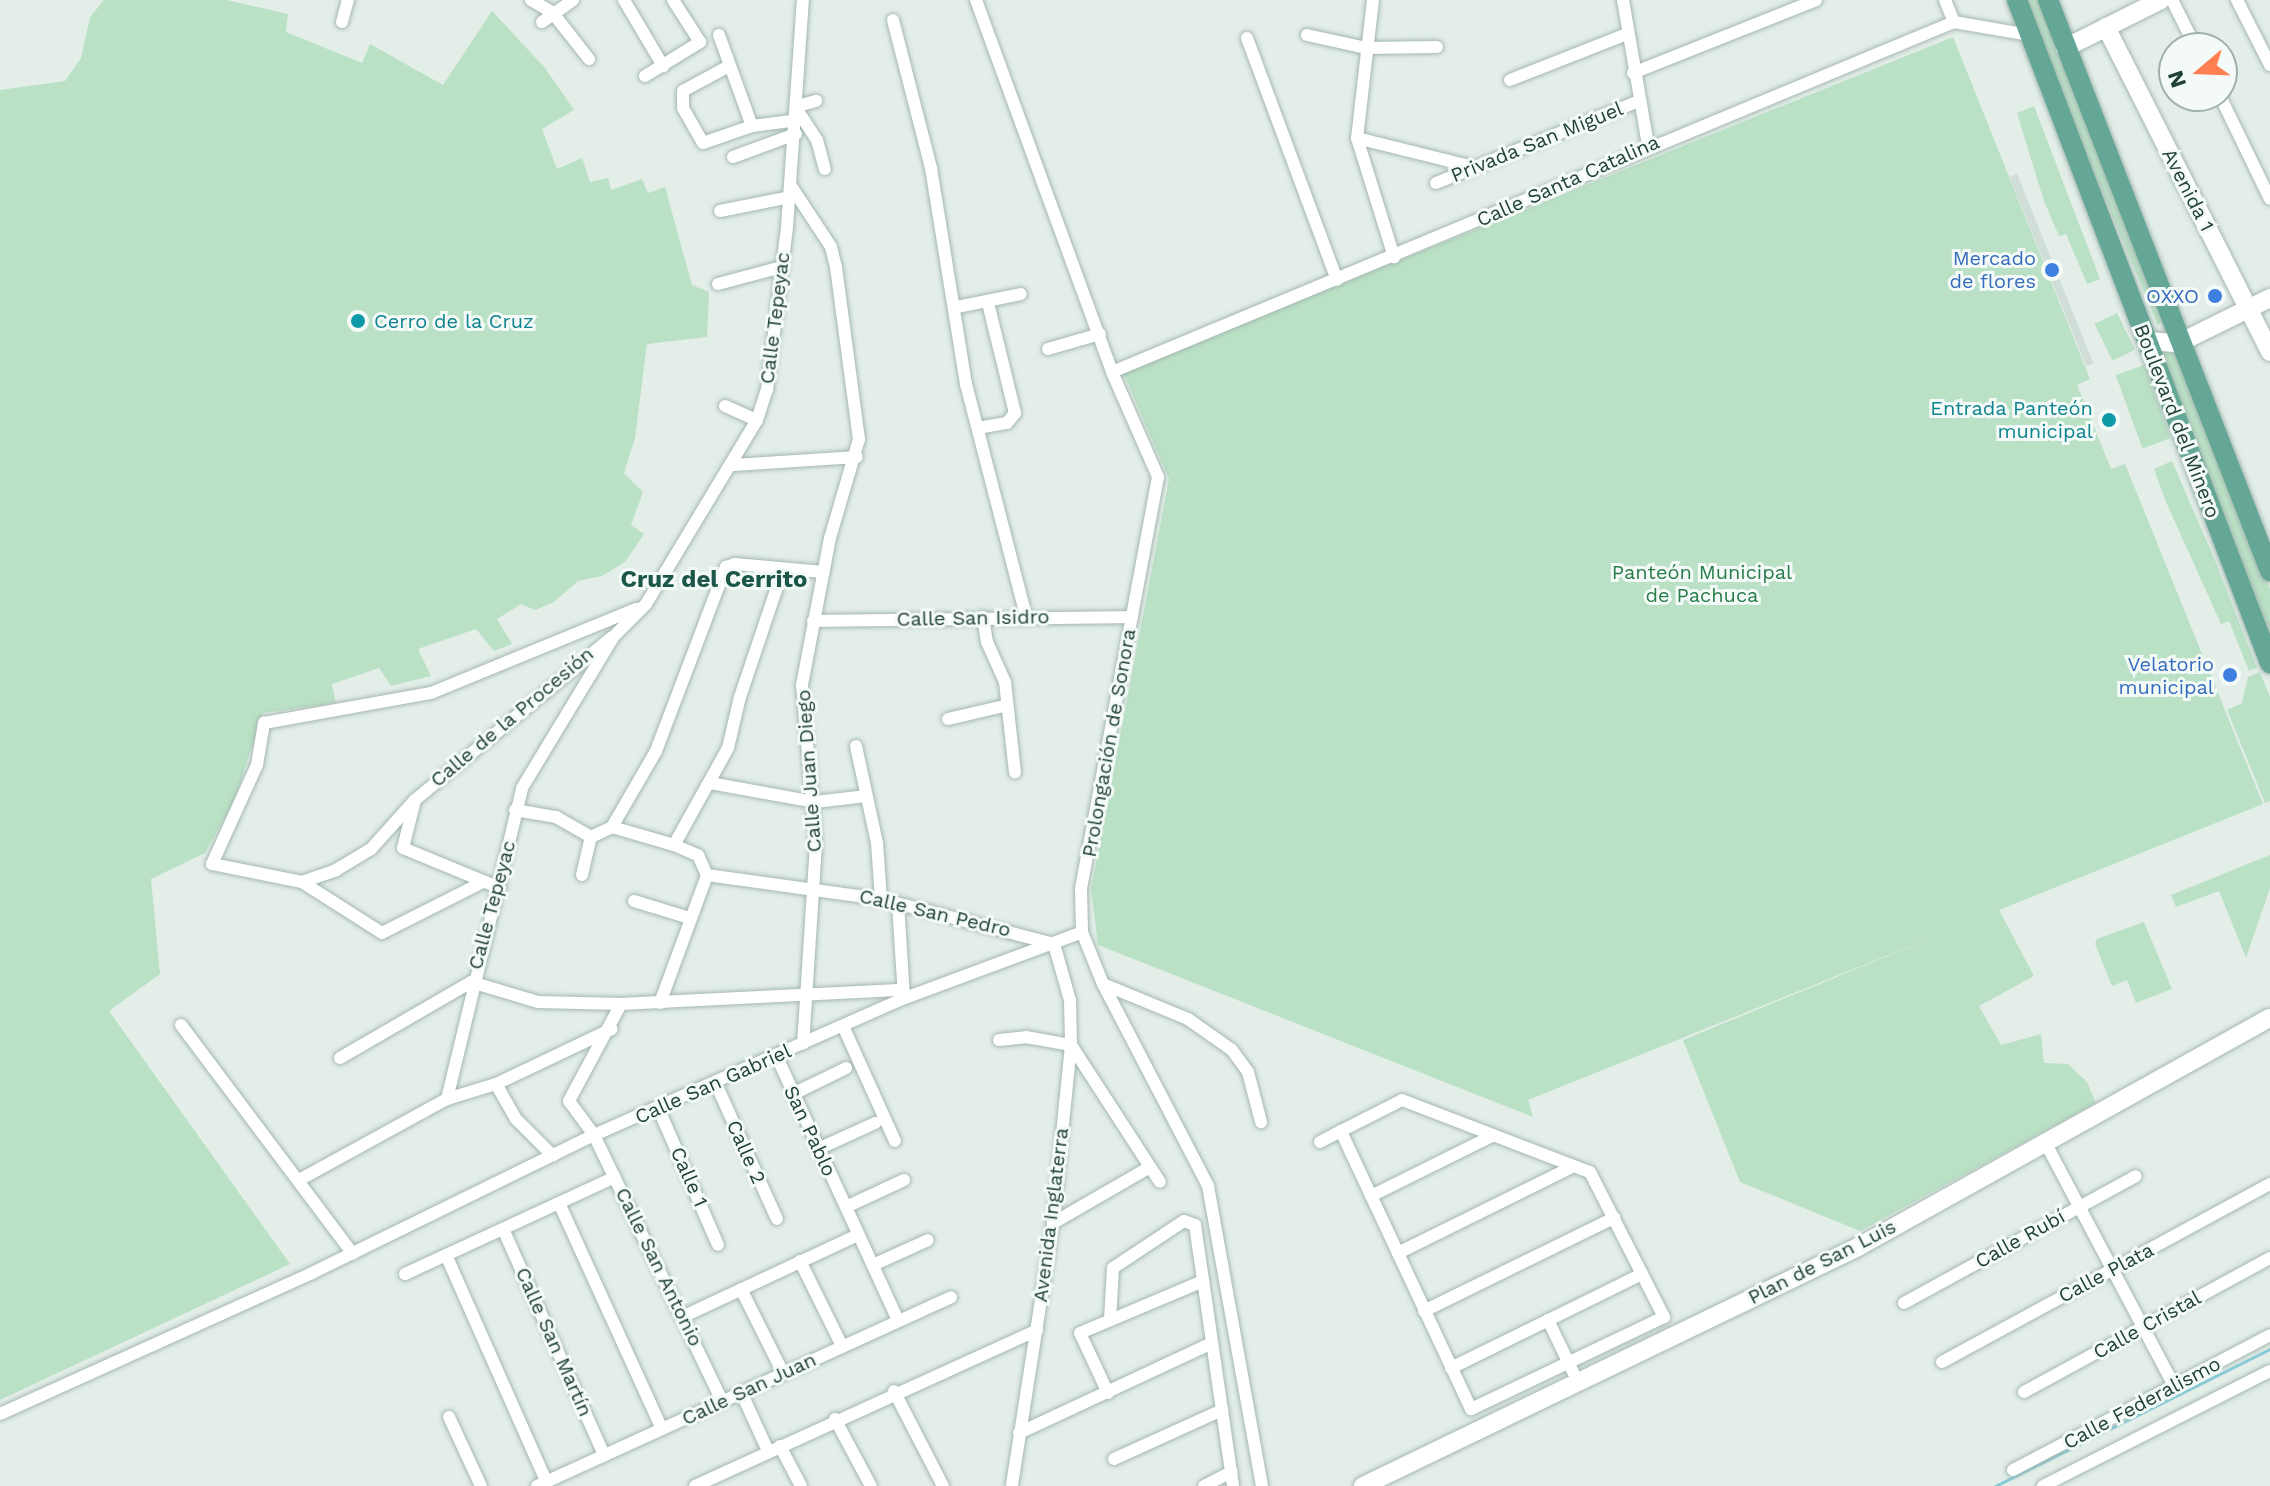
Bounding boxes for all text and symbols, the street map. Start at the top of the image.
north arrow [2158,32,2238,112]
text: N [2162,68,2191,91]
street label: Privada San Miguel [1447,96,1627,188]
street label: Calle Santa Catalina [1473,130,1663,232]
street label: Avenida 1 [2157,144,2219,236]
place label: Mercado de flores [1949,246,2036,293]
street label: Calle Tepeyac [755,250,795,386]
marker: Mercado de flores [2043,261,2061,279]
place label: OXXO [2146,284,2199,308]
marker: OXXO [2206,287,2224,305]
place label: Cerro de la Cruz [374,309,534,333]
marker: Cerro de la Cruz [349,312,367,330]
street label: Boulevard del Minero [2129,320,2225,522]
place label: Entrada Panteón municipal [1930,396,2093,443]
marker: Entrada Panteón municipal [2100,411,2118,429]
park label: Panteón Municipal de Pachuca [1612,561,1792,608]
district label: Cruz del Cerrito [620,566,808,594]
street label: Calle San Isidro [896,605,1050,631]
street label: Prolongación de Sonora [1077,627,1141,859]
street label: Calle de la Procesión [425,642,599,792]
place label: Velatorio municipal [2118,652,2214,699]
marker: Velatorio municipal [2221,666,2239,684]
street label: Calle Juan Diego [791,689,827,853]
street label: Calle Tepeyac [463,838,521,972]
street label: Calle San Pedro [857,884,1013,942]
street label: Calle San Gabriel [631,1039,795,1129]
street label: San Pablo [779,1082,841,1180]
street label: Calle 2 [721,1116,771,1188]
street label: Avenida Inglaterra [1028,1126,1074,1304]
street label: Calle 1 [665,1143,713,1211]
street label: Calle San Antonio [610,1183,708,1351]
street label: Calle Rubí [1971,1205,2069,1273]
street label: Plan de San Luis [1744,1214,1900,1310]
street label: Calle Plata [2054,1238,2158,1308]
street label: Calle San Martín [510,1264,598,1420]
street label: Calle Cristal [2089,1286,2205,1364]
street label: Calle San Juan [678,1347,820,1431]
street label: Calle Federalismo [2059,1351,2225,1455]

